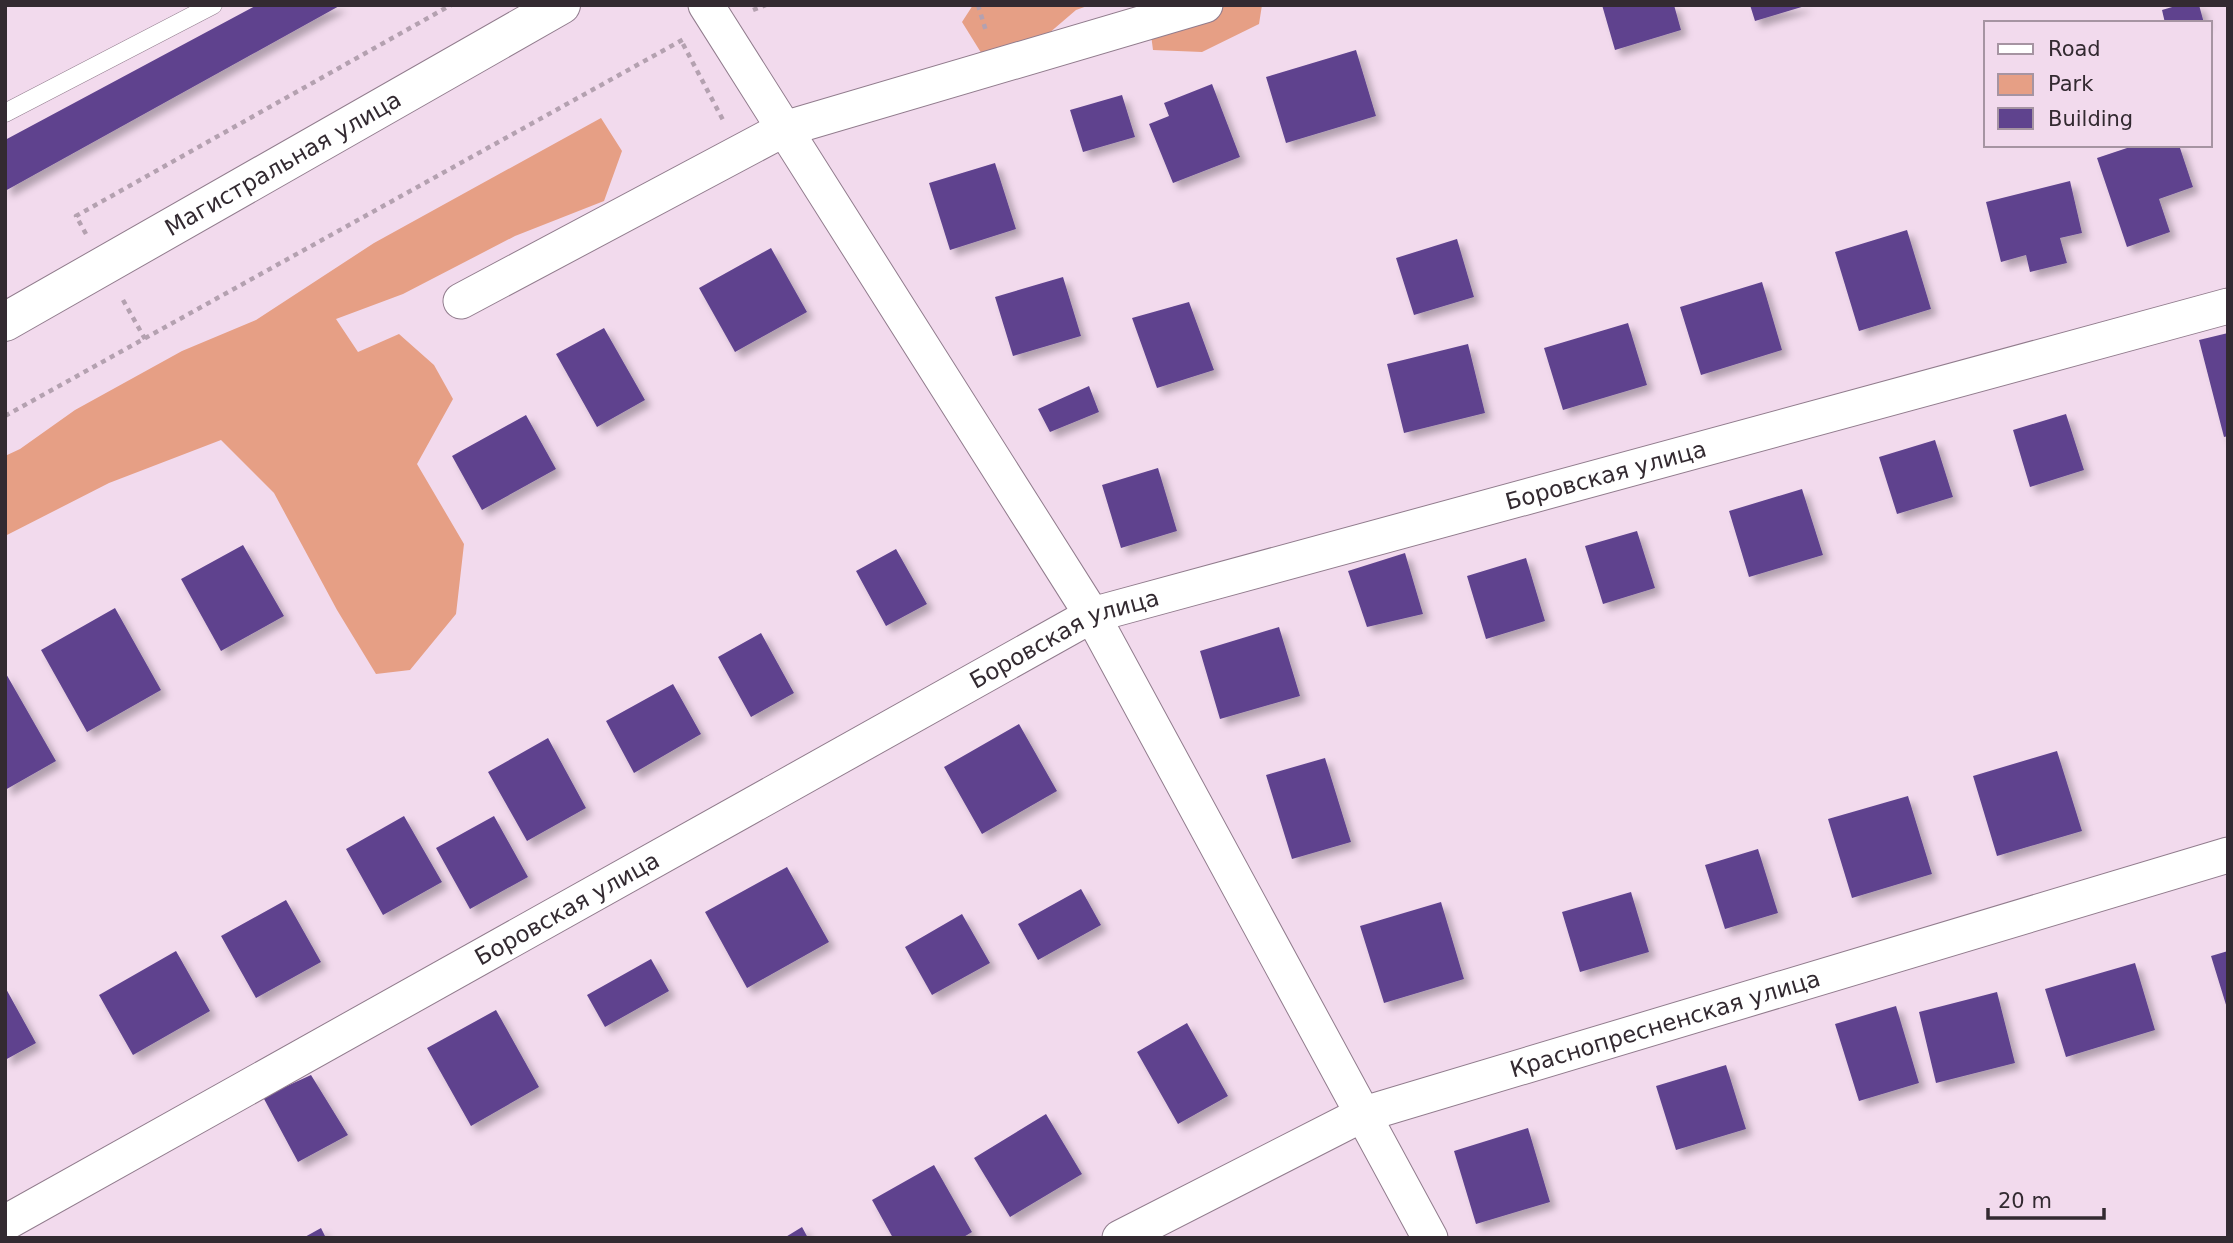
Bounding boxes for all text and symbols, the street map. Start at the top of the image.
legend [1984,21,2212,147]
text: Road [2048,37,2101,61]
text: Park [2048,72,2094,96]
street label: Магистральная улица [160,86,406,241]
text: Building [2048,107,2133,131]
street label: Боровская улица [1503,436,1709,515]
street label: Боровская улица [965,584,1162,694]
street label: Боровская улица [470,847,664,970]
street label: Краснопресненская улица [1507,965,1823,1083]
scale bar [1988,1176,2104,1220]
text: 20 m [1998,1189,2052,1213]

